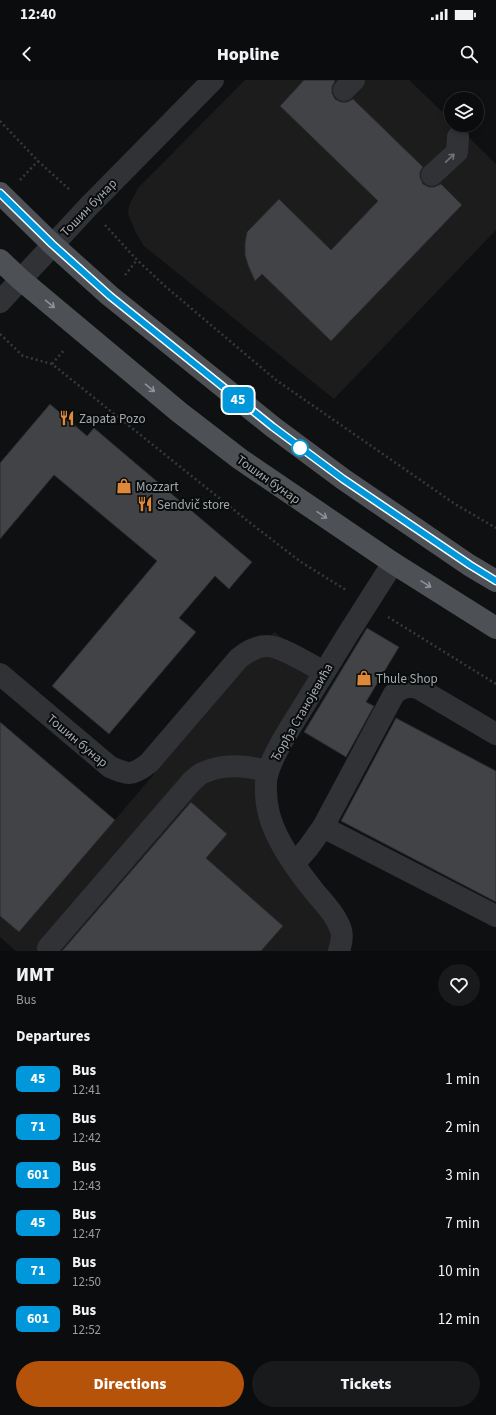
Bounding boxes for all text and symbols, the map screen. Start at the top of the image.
text: 12:40 [20,4,56,25]
text: Hopline [217,42,279,67]
icon: back [16,43,38,65]
icon: search [458,43,480,65]
map controls [444,92,484,132]
button: layers [444,92,484,132]
one-way arrow [445,154,455,163]
street label: Тошин бунар [56,175,121,241]
one-way arrow [45,299,55,309]
one-way arrow [144,383,155,392]
line badge: 45 [220,387,256,413]
text: 45 [231,390,245,410]
restaurant icon: Zapata Pozo [58,409,76,427]
place label: Zapata Pozo [79,410,146,428]
unlabelled marker [291,439,309,457]
street label: Тошин бунар [233,451,304,508]
shop icon: Mozzart [115,477,133,495]
place label: Mozzart [136,478,179,496]
restaurant icon: Sendvič store [136,495,154,513]
place label: Sendvič store [157,496,230,514]
one-way arrow [316,511,327,519]
one-way arrow [420,581,432,589]
street label: Ђорђа Станојевића [266,660,337,765]
shop icon: Thule Shop [355,669,373,687]
place label: Thule Shop [376,670,438,688]
street label: Тошин бунар [43,710,112,772]
text: ИМТ [16,962,54,989]
button: heart [438,964,480,1006]
text: Bus [16,991,36,1009]
text: Departures [16,1026,90,1047]
text: Bus [72,1060,96,1081]
text: 45 [31,1069,45,1089]
text: 1 min [445,1069,480,1090]
text: 12:41 [72,1081,101,1099]
text: Bus [72,1108,96,1129]
text: 71 [31,1117,45,1137]
text: 2 min [445,1117,480,1138]
text: 12:42 [72,1129,101,1147]
text: Bus [72,1156,96,1177]
text: 601 [27,1165,49,1185]
text: 3 min [445,1165,480,1186]
text: 12:43 [72,1177,101,1195]
text: Bus [72,1204,96,1225]
text: 45 [31,1213,45,1233]
text: 7 min [445,1213,480,1234]
text: 12:47 [72,1225,101,1243]
text: Bus [72,1252,96,1273]
text: 71 [31,1261,45,1281]
text: 10 min [438,1261,480,1282]
text: 12:50 [72,1273,101,1291]
text: Bus [72,1300,96,1321]
text: 601 [27,1309,49,1329]
text: 12 min [438,1309,480,1330]
text: 12:52 [72,1321,101,1339]
button: Directions [16,1361,244,1407]
button: Tickets [252,1361,480,1407]

